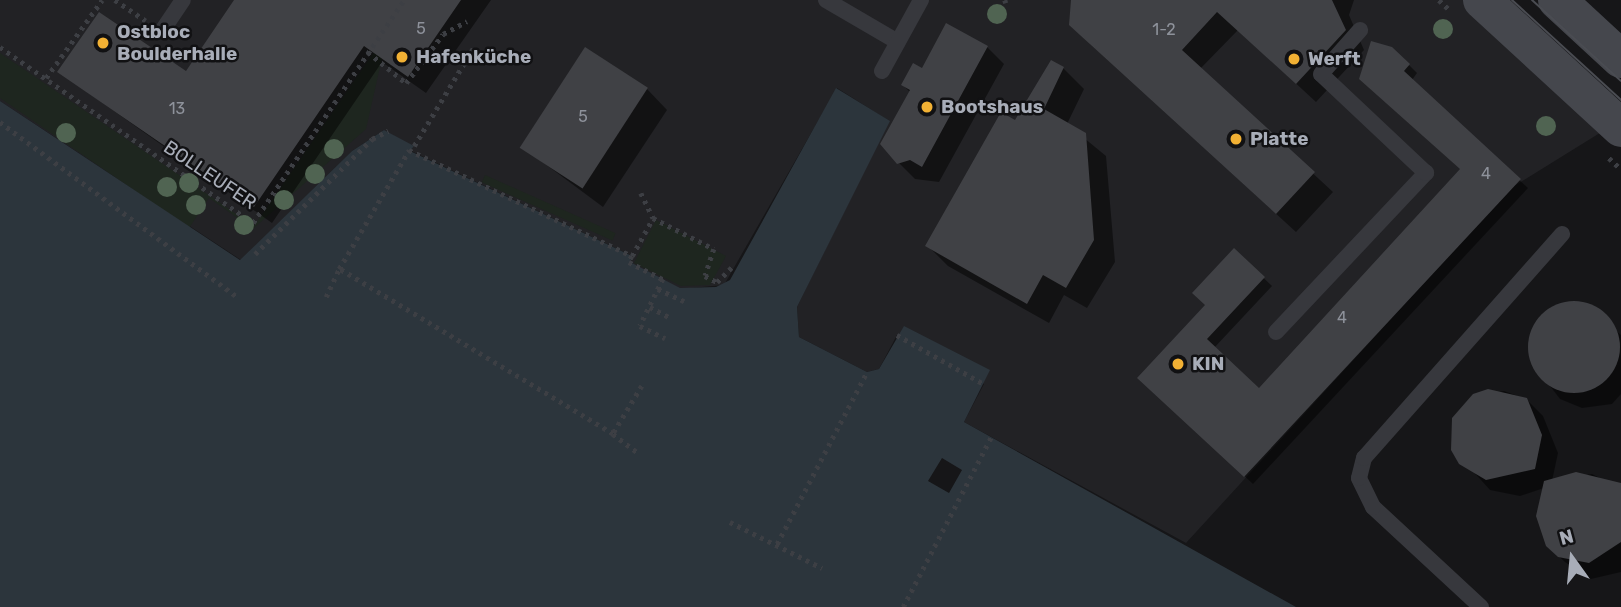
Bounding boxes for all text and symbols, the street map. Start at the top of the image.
house number: 5 [416,19,426,39]
house number: 1-2 [1152,20,1176,40]
place label: Ostbloc Boulderhalle [117,21,237,65]
marker: Ostbloc Boulderhalle [95,35,111,51]
place label: Hafenküche [416,46,531,68]
place label: Werft [1308,48,1361,70]
marker: Hafenküche [394,49,410,65]
marker: Werft [1286,51,1302,67]
place label: Bootshaus [941,96,1043,118]
house number: 13 [169,99,185,119]
marker: Bootshaus [919,99,935,115]
house number: 5 [578,107,588,127]
place label: Platte [1250,128,1308,150]
marker: Platte [1228,131,1244,147]
street label: BOLLEUFER [159,136,261,214]
house number: 4 [1481,164,1491,184]
house number: 4 [1337,308,1347,328]
place label: KIN [1192,353,1224,375]
marker: KIN [1170,356,1186,372]
north arrow [1537,523,1607,593]
text: N [1557,524,1576,550]

